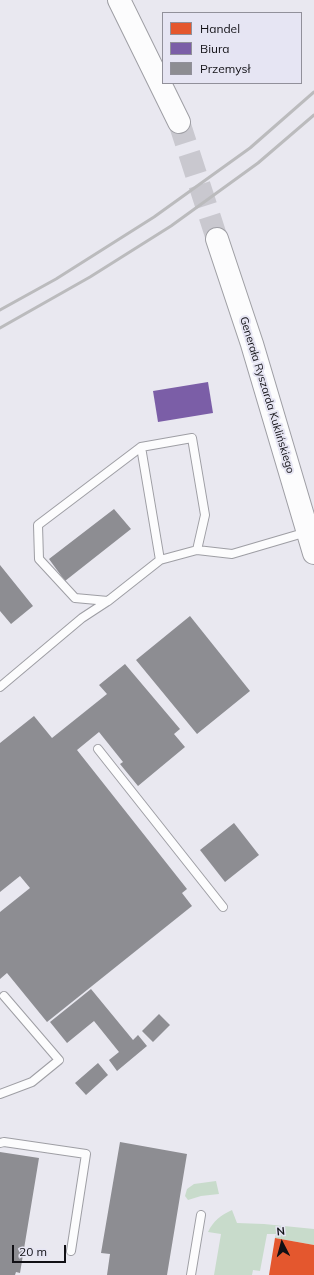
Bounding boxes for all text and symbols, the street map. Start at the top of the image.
legend [162,12,302,84]
text: Handel [200,21,240,36]
text: Biura [200,41,229,56]
text: Przemysł [200,61,250,76]
street label: Generała Ryszarda Kuklińskiego [237,315,297,475]
north arrow [262,1223,302,1263]
text: N [276,1224,286,1238]
scale bar [14,1237,68,1263]
text: 20 m [19,1244,47,1259]

